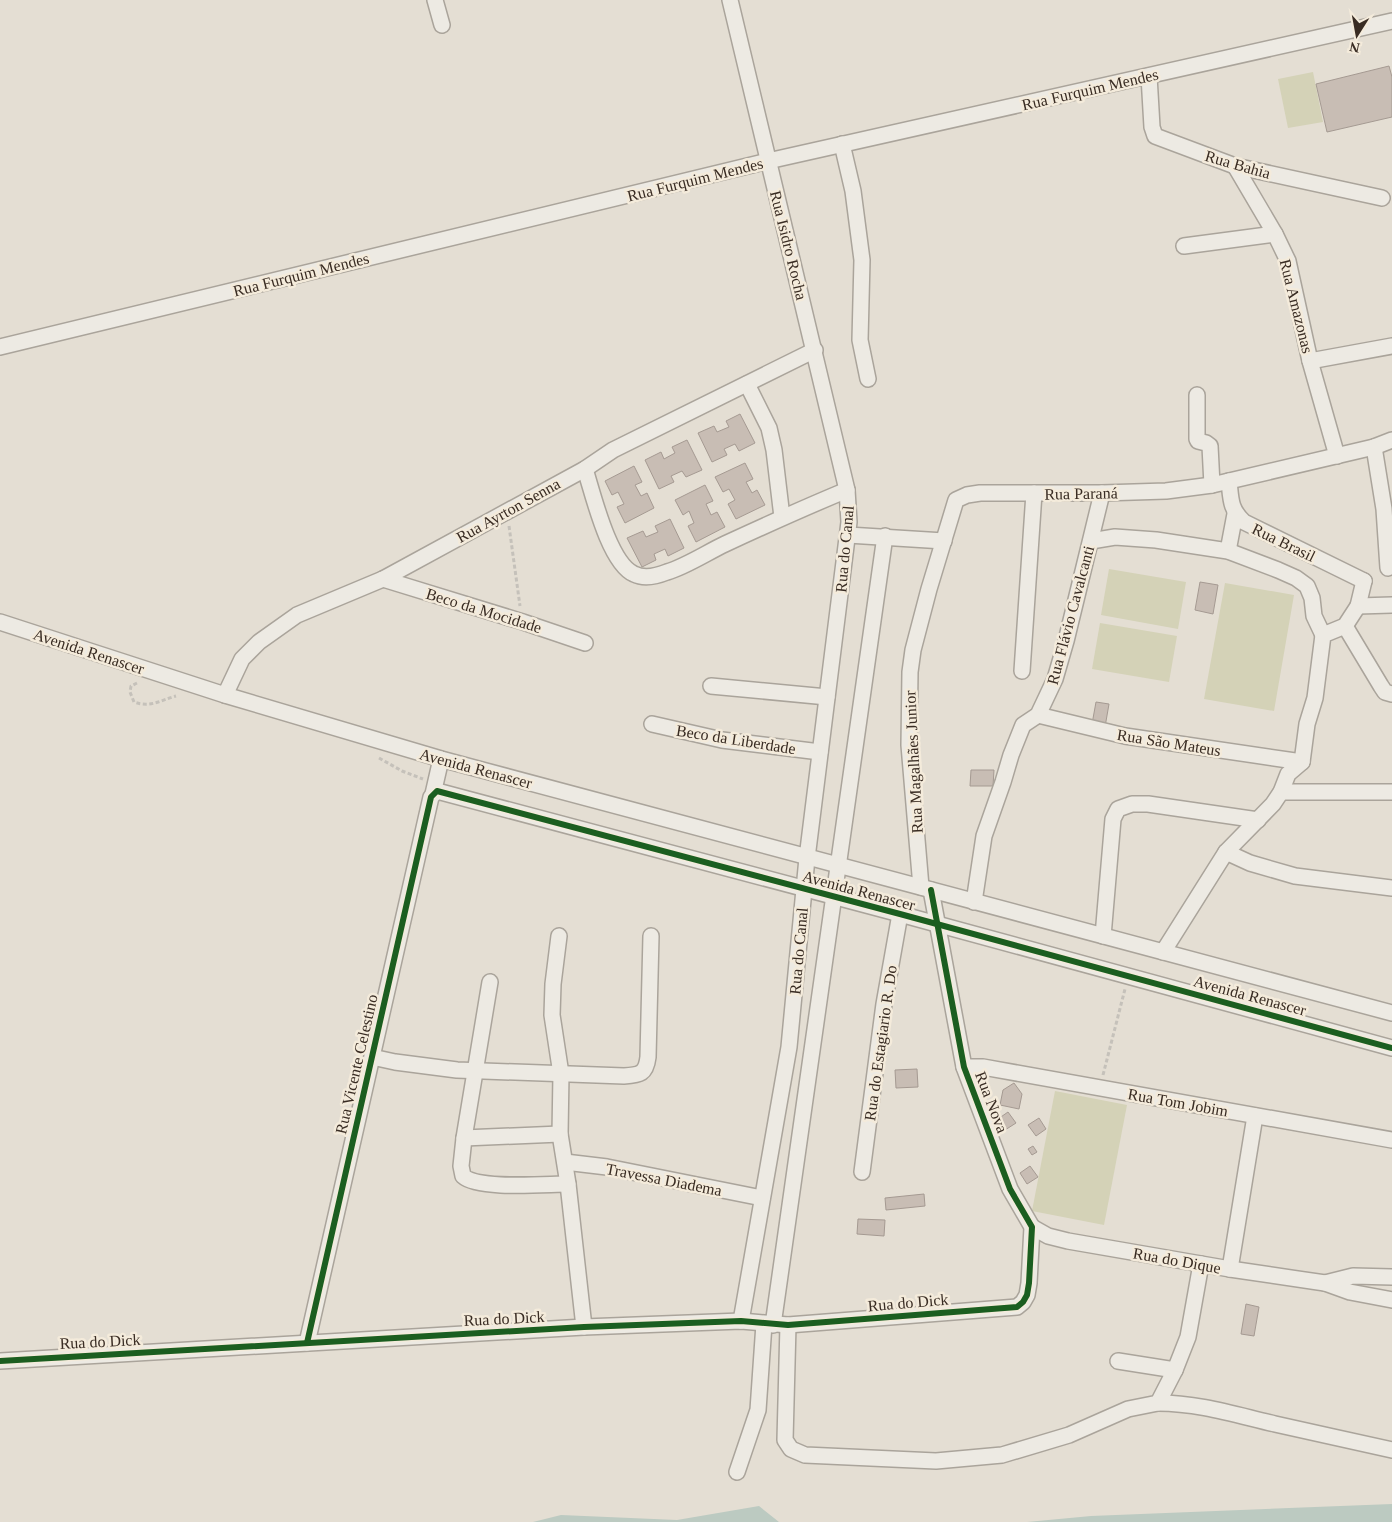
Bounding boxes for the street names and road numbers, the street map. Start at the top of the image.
street label: Rua Furquim Mendes [1020,66,1160,114]
street label: Rua Bahia [1203,147,1272,182]
street label: Rua Furquim Mendes [625,154,765,206]
street label: Rua Isidro Rocha [767,189,810,302]
street label: Rua Furquim Mendes [231,249,371,301]
street label: Rua Amazonas [1277,257,1316,355]
street label: Rua Ayrton Senna [453,475,564,547]
street label: Rua Paraná [1044,484,1118,503]
street label: Rua do Canal [832,504,857,593]
street label: Rua Brasil [1249,520,1319,565]
street label: Rua Flávio Cavalcanti [1044,543,1097,686]
street label: Beco da Mocidade [424,585,544,636]
street label: Avenida Renascer [31,626,147,678]
street label: Rua Magalhães Junior [901,689,927,834]
street label: Beco da Liberdade [675,722,797,757]
street label: Rua São Mateus [1116,726,1222,759]
street label: Avenida Renascer [418,745,535,792]
street label: Avenida Renascer [801,867,918,914]
street label: Rua do Canal [786,906,811,995]
street label: Rua do Estagiario R. Do [861,964,901,1122]
street label: Avenida Renascer [1192,972,1309,1019]
street label: Rua Vicente Celestino [332,993,381,1136]
street label: Rua Nova [972,1069,1011,1135]
street label: Rua Tom Jobim [1126,1085,1230,1120]
street label: Travessa Diadema [604,1160,723,1199]
street label: Rua do Dique [1132,1244,1222,1278]
street label: Rua do Dick [867,1291,949,1314]
street label: Rua do Dick [463,1308,545,1329]
street label: Rua do Dick [59,1331,141,1352]

